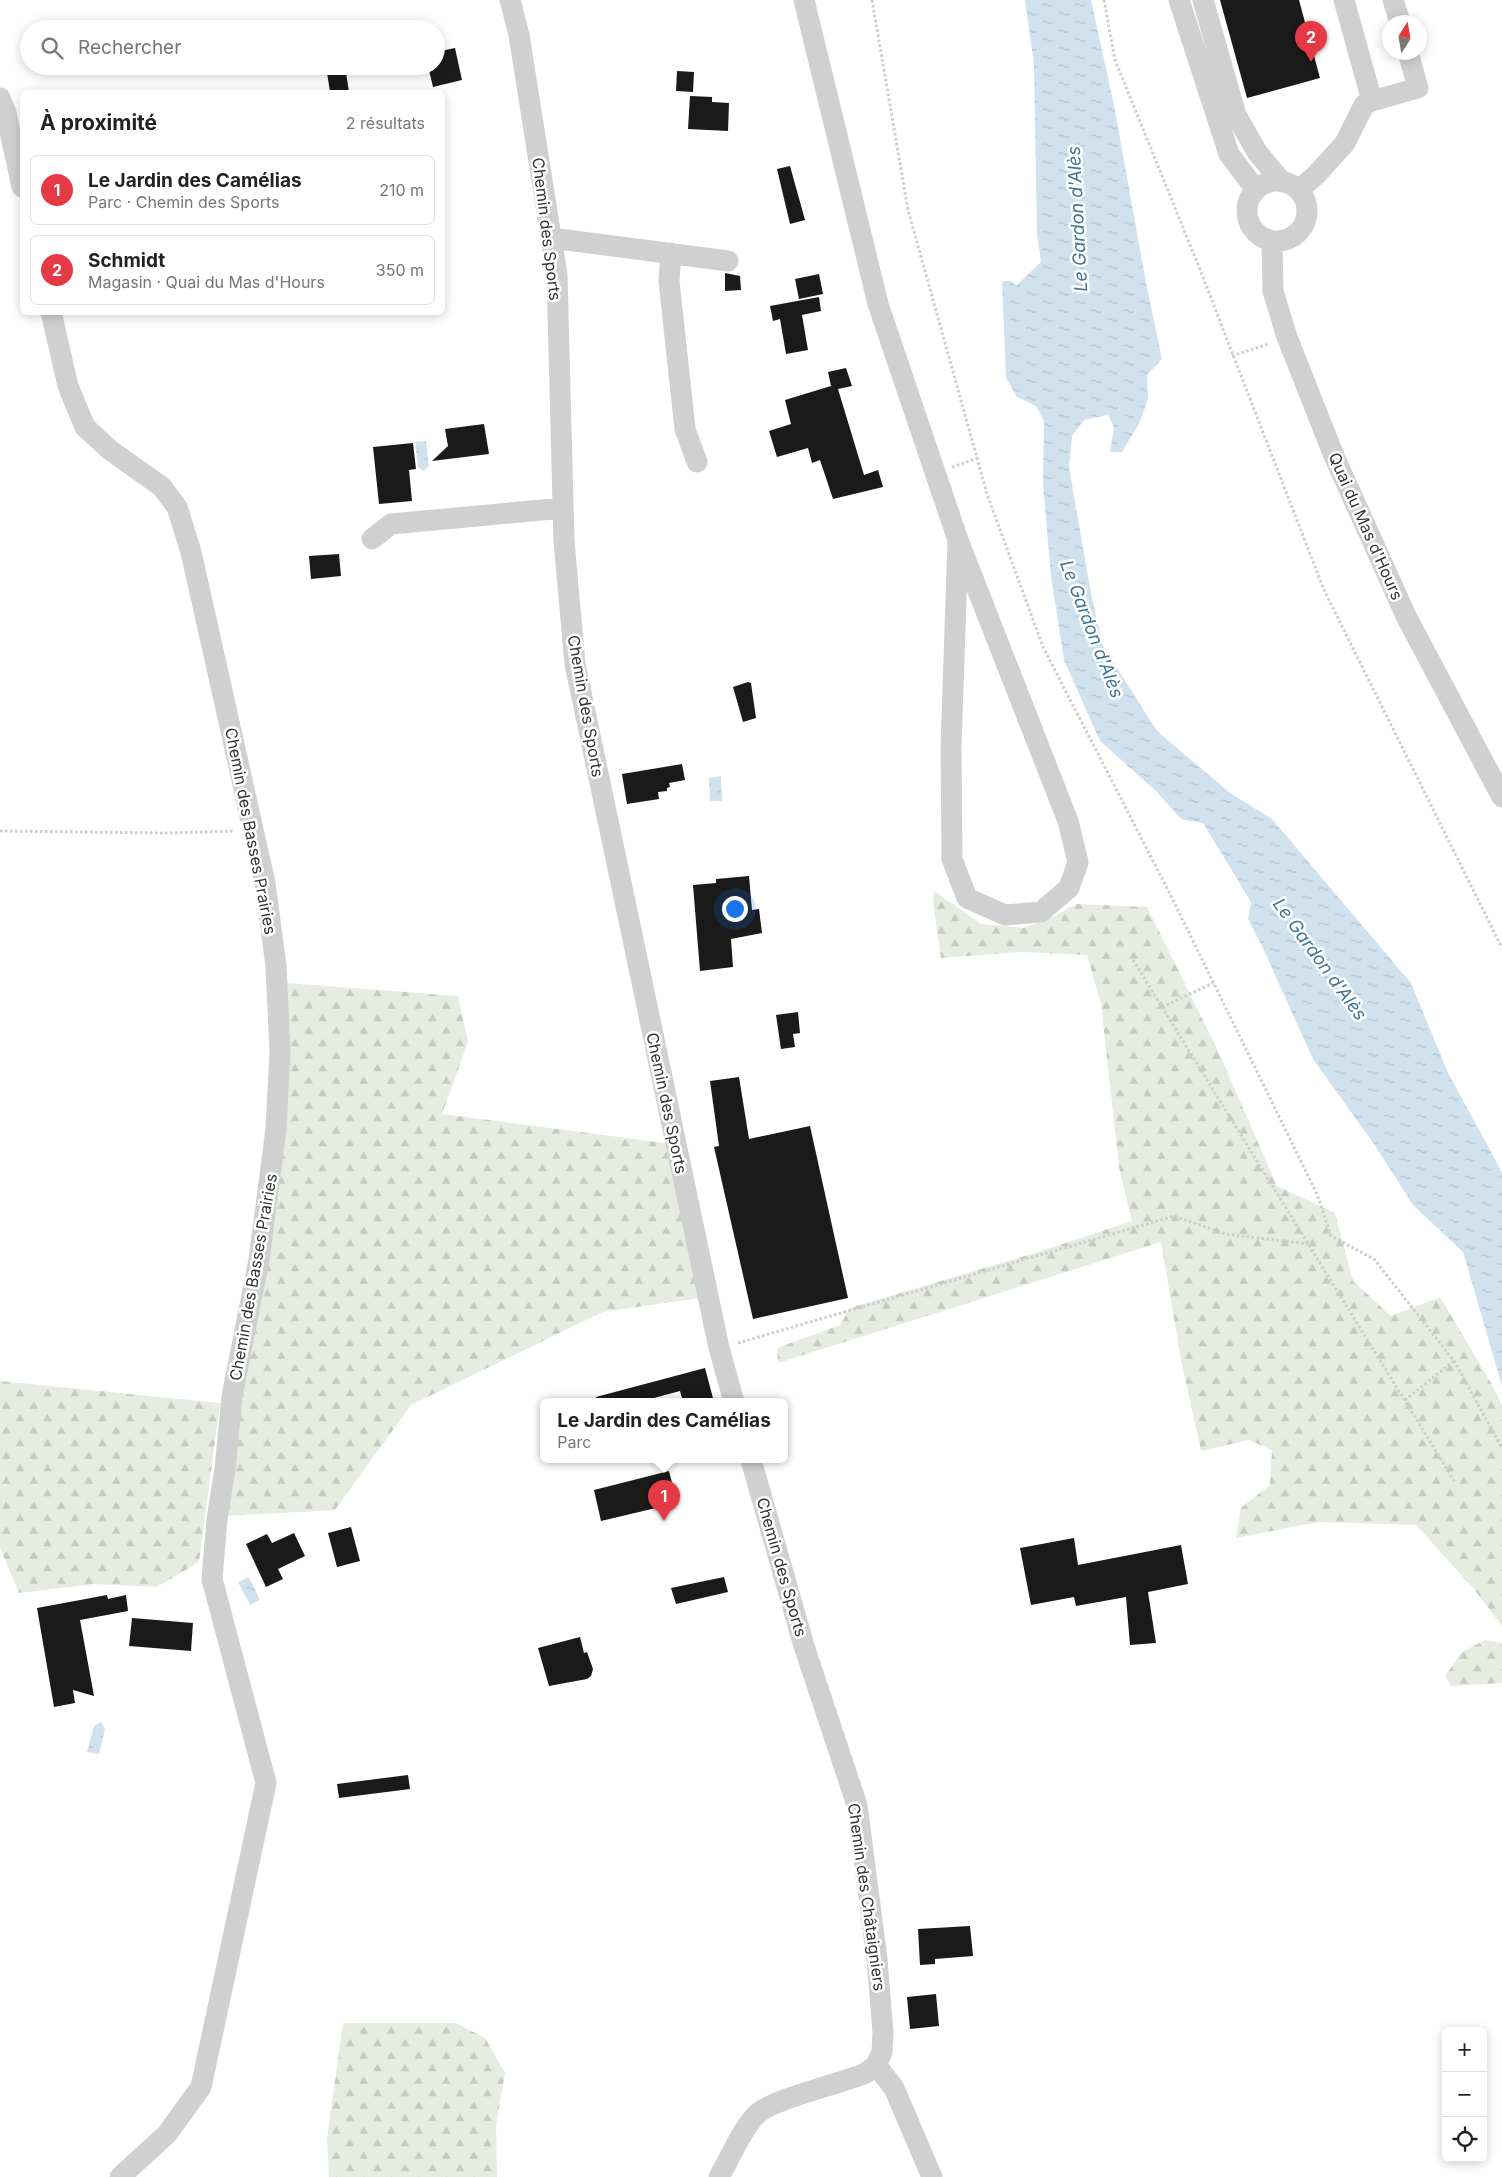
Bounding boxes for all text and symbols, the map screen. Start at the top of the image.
north arrow [1382,15,1427,60]
search box [20,20,445,75]
pin: 2 [1295,21,1327,62]
icon: search [38,34,66,62]
text: Rechercher [78,36,181,59]
text: À proximité [40,110,157,135]
text: 2 résultats [346,113,425,133]
water label: Le Gardon d'Alès [1063,146,1091,292]
street label: Chemin des Sports [528,156,566,302]
text: Le Jardin des Camélias [88,169,302,192]
text: 1 [54,180,60,200]
text: 210 m [379,180,424,200]
text: Parc · Chemin des Sports [88,192,280,212]
text: Schmidt [88,249,165,272]
text: 2 [52,260,62,280]
text: 350 m [376,260,424,280]
text: Magasin · Quai du Mas d'Hours [88,272,325,292]
street label: Quai du Mas d'Hours [1324,449,1408,603]
water label: Le Gardon d'Alès [1056,557,1128,701]
street label: Chemin des Sports [564,633,608,779]
street label: Chemin des Basses Prairies [221,726,281,936]
water label: Le Gardon d'Alès [1269,894,1371,1024]
your location [722,896,748,922]
street label: Chemin des Sports [642,1031,692,1175]
street label: Chemin des Basses Prairies [225,1172,281,1382]
popup [540,1398,788,1463]
text: Le Jardin des Camélias [557,1409,771,1432]
text: Parc [557,1432,591,1452]
pin: 1 [648,1480,680,1521]
street label: Chemin des Sports [753,1495,811,1639]
street label: Chemin des Châtaigniers [844,1802,890,1992]
map controls [1442,2027,1487,2162]
button: + [1442,2027,1487,2072]
button: − [1442,2072,1487,2117]
button: locate [1442,2117,1487,2162]

